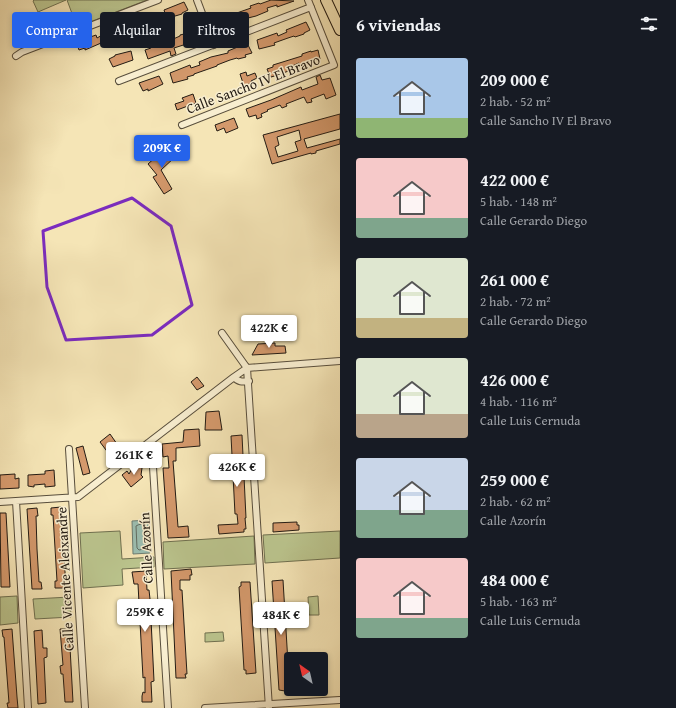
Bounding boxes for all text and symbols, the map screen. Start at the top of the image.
chip: Comprar [12,12,92,48]
chip: Alquilar [100,12,175,48]
chip: Filtros [183,12,249,48]
text: 6 viviendas [356,12,441,37]
icon: filters [638,13,660,35]
street label: Calle Sancho IV El Bravo [183,49,323,119]
text: 209 000 € [480,67,549,92]
icon: home [388,74,436,122]
text: 2 hab. · 52 m² [480,92,551,111]
text: Calle Sancho IV El Bravo [480,111,612,130]
pin: 209K € [129,135,195,169]
text: 209K € [143,138,181,157]
text: 422 000 € [480,167,549,192]
icon: home [388,174,436,222]
text: 5 hab. · 148 m² [480,192,557,211]
text: Calle Gerardo Diego [480,211,587,230]
text: 261 000 € [480,267,549,292]
icon: home [388,274,436,322]
text: 2 hab. · 72 m² [480,292,551,311]
text: Calle Gerardo Diego [480,311,587,330]
pin: 422K € [236,315,302,349]
text: 422K € [250,318,288,337]
text: 426 000 € [480,367,549,392]
icon: home [388,374,436,422]
text: 4 hab. · 116 m² [480,392,557,411]
text: Calle Luis Cernuda [480,411,580,430]
pin: 261K € [101,442,167,476]
text: 261K € [115,445,153,464]
pin: 426K € [204,454,270,488]
text: 426K € [218,457,256,476]
text: 259 000 € [480,467,549,492]
icon: home [388,474,436,522]
text: 2 hab. · 62 m² [480,492,551,511]
street label: Calle Vicente Aleixandre [51,506,79,652]
text: Calle Azorín [480,511,546,530]
street label: Calle Azorín [134,512,158,584]
text: 484 000 € [480,567,549,592]
icon: home [388,574,436,622]
text: 5 hab. · 163 m² [480,592,557,611]
pin: 259K € [112,599,178,633]
text: 259K € [126,602,164,621]
pin: 484K € [248,602,314,636]
text: 484K € [262,605,300,624]
text: Calle Luis Cernuda [480,611,580,630]
north arrow [284,652,328,696]
map controls [284,652,328,696]

